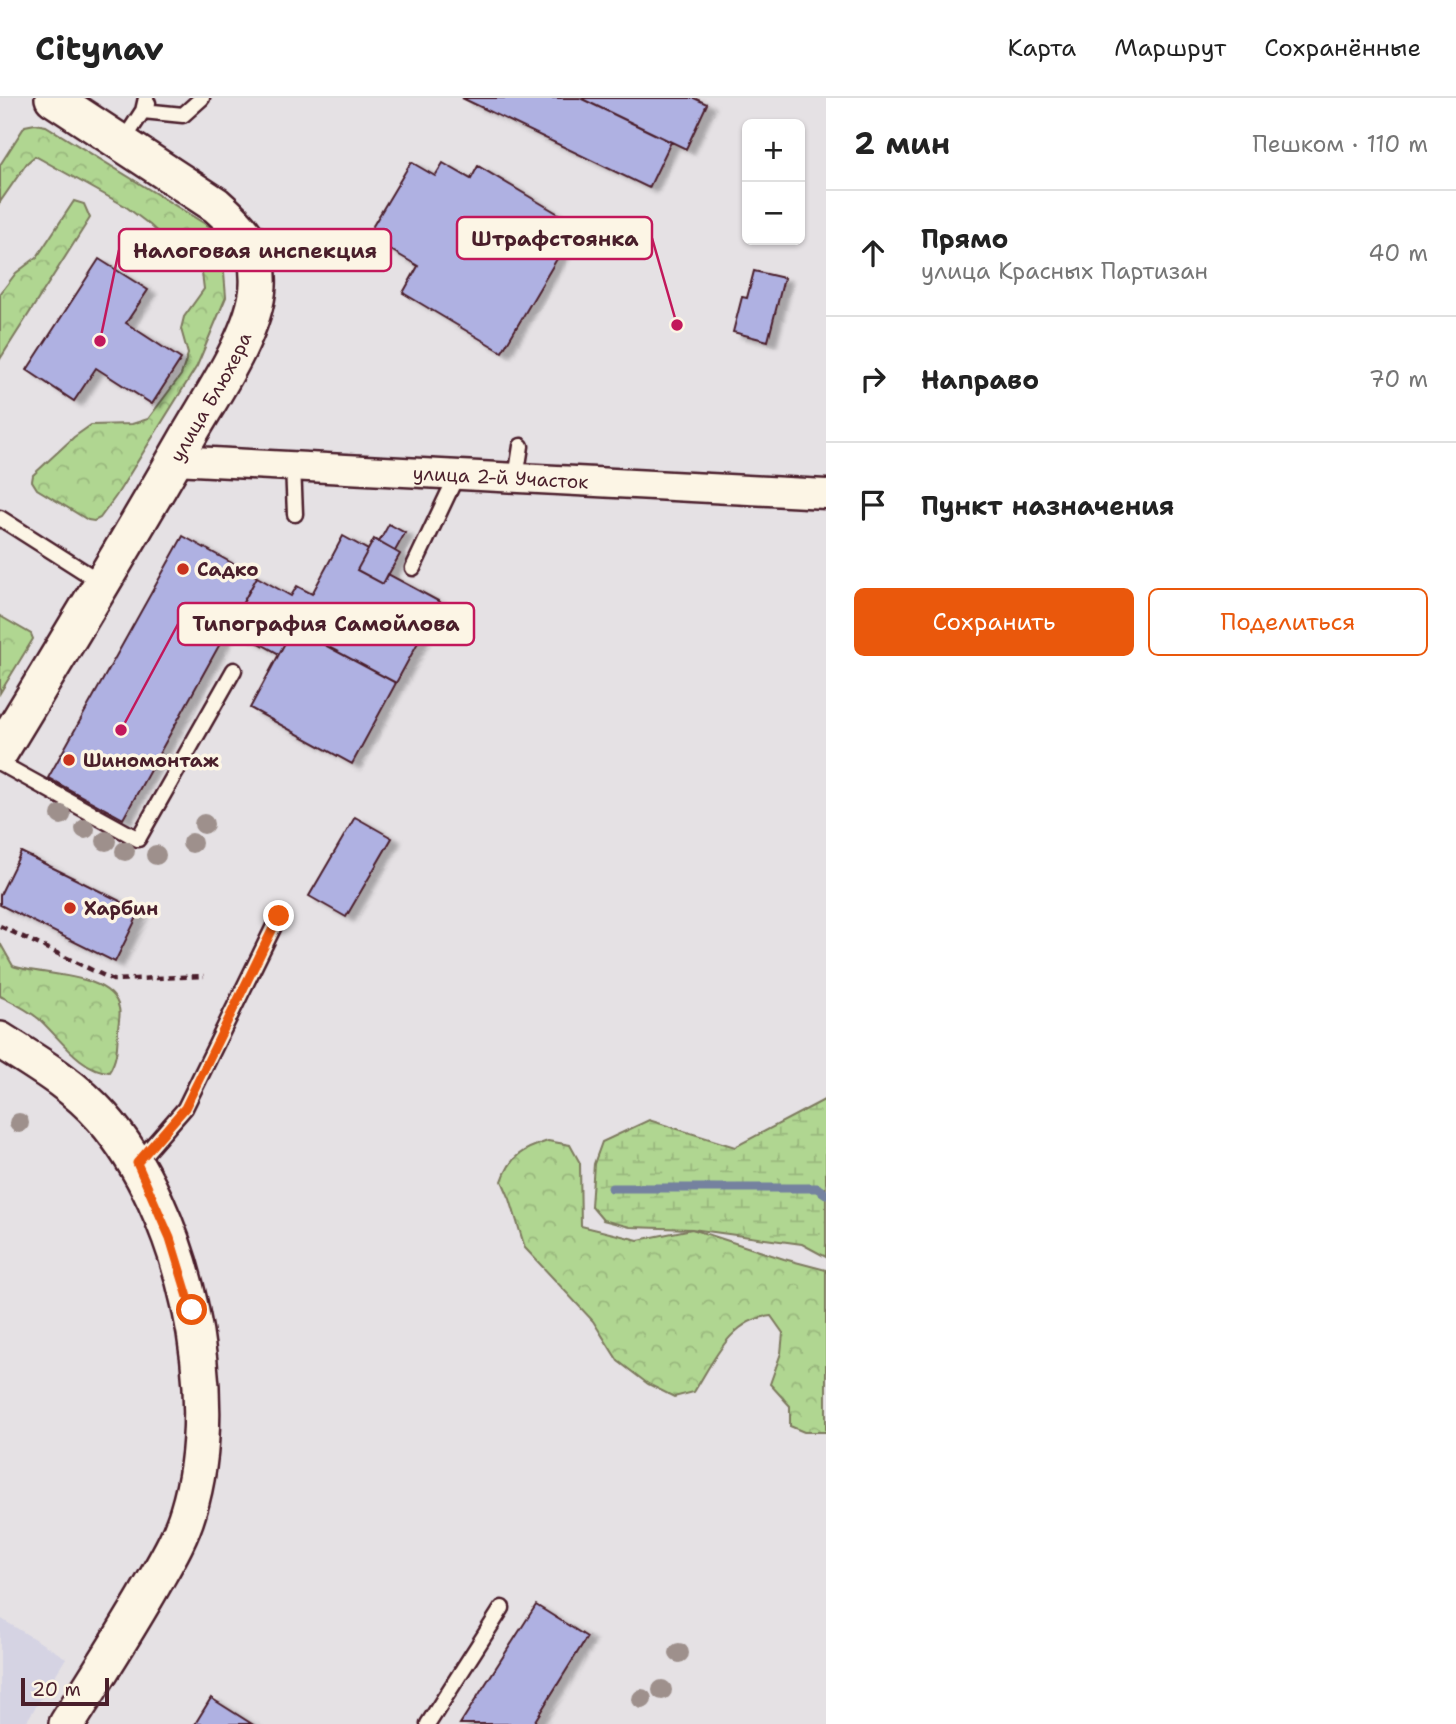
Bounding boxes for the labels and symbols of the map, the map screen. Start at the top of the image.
callout: Штрафстоянка [457,217,652,259]
text: Штрафстоянка [471,225,639,253]
callout: Налоговая инспекция [119,229,391,271]
text: Налоговая инспекция [133,237,377,265]
street label: улица Блюхера [164,328,257,466]
street label: улица 2-й Участок [412,460,589,494]
place label: Садко [197,557,259,582]
marker: Садко [175,561,191,577]
callout: Типография Самойлова [178,603,474,645]
text: Типография Самойлова [192,610,460,638]
place label: Шиномонтаж [83,748,219,773]
marker: Шиномонтаж [61,752,77,768]
place label: Харбин [84,896,158,921]
marker: Харбин [62,900,78,916]
route end [263,900,294,931]
route start [176,1294,207,1325]
scale bar [21,1675,108,1707]

